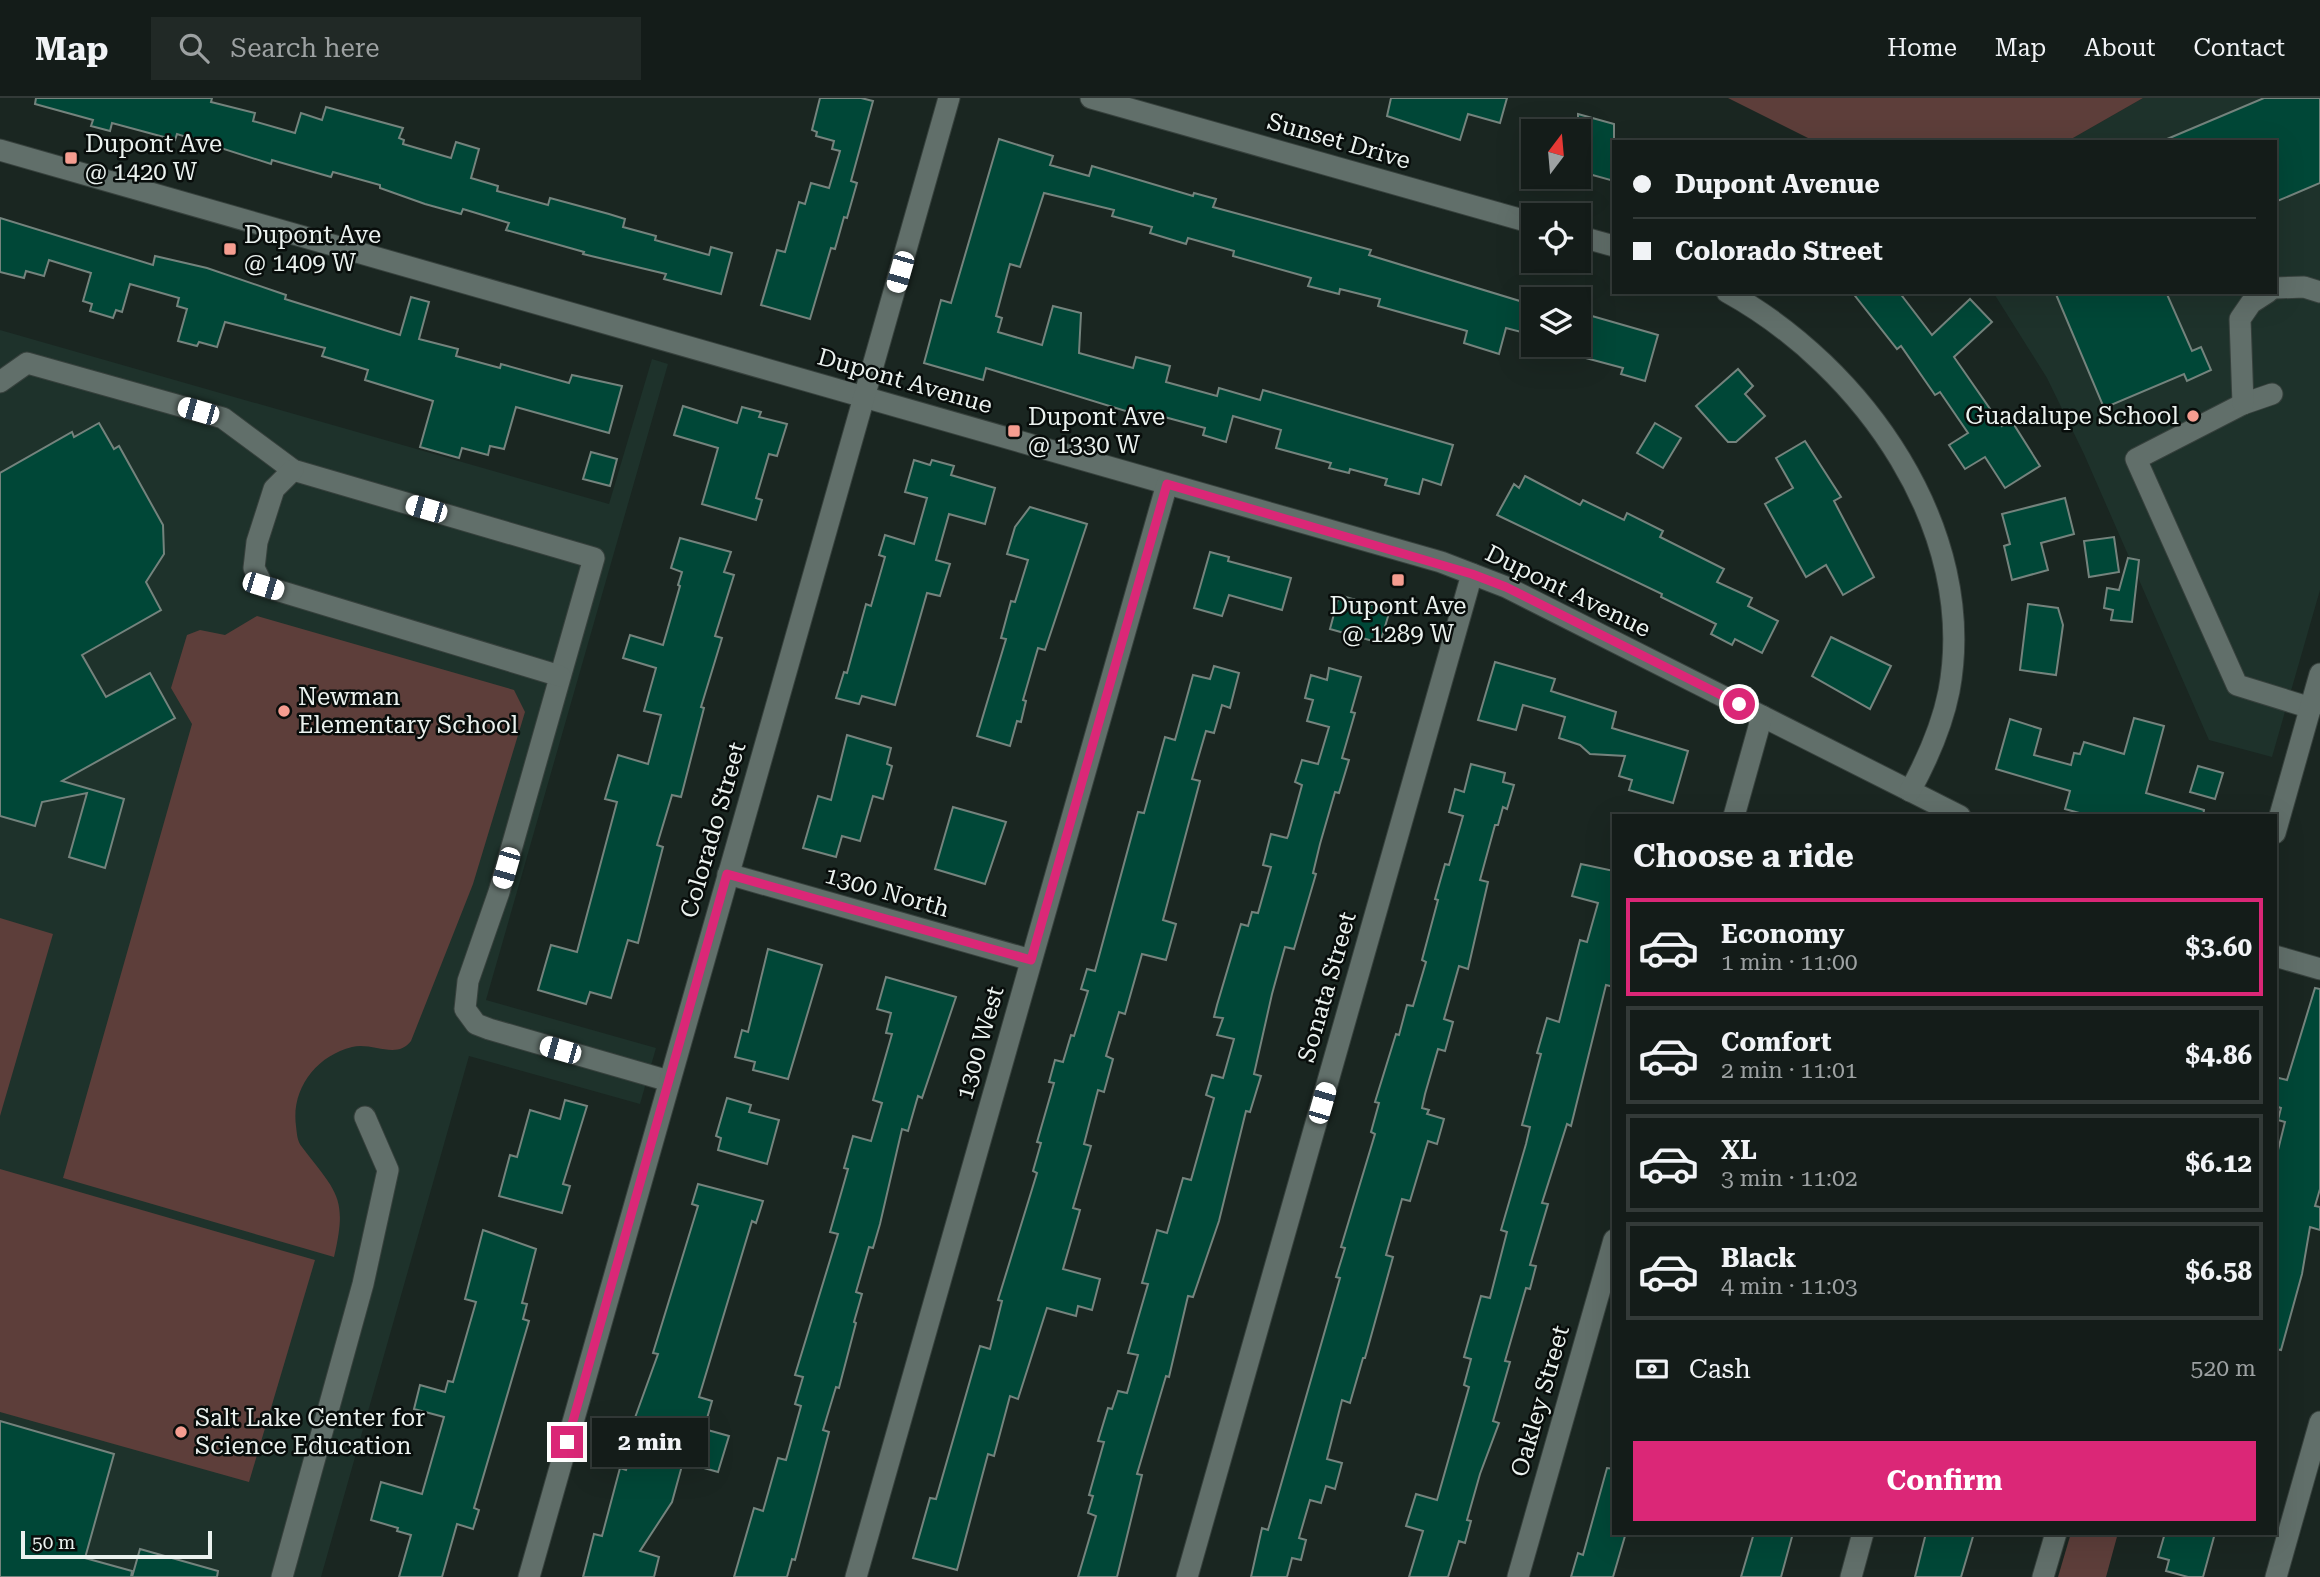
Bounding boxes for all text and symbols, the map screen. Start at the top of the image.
search box [151,17,641,80]
text: Map [35,29,109,68]
icon: search [175,29,213,67]
text: Search here [231,33,380,63]
text: Home [1887,34,1957,62]
text: Map [1995,34,2046,62]
text: About [2084,34,2155,62]
text: Contact [2193,34,2285,62]
street label: Sunset Drive [1264,107,1414,175]
north arrow [1521,119,1591,189]
map controls [1521,119,1591,357]
place label: Dupont Ave @ 1420 W [85,130,222,186]
marker: Dupont Ave @ 1420 W [63,150,79,166]
text: Dupont Avenue [1675,169,1880,199]
button: locate [1521,203,1591,273]
place label: Dupont Ave @ 1409 W [244,221,381,277]
text: Colorado Street [1675,236,1883,266]
marker: Dupont Ave @ 1409 W [222,241,238,257]
car [885,249,916,295]
button: layers [1521,287,1591,357]
street label: Dupont Avenue [814,343,996,419]
car [175,395,222,427]
place label: Guadalupe School [1965,402,2179,430]
place label: Dupont Ave @ 1330 W [1028,403,1165,459]
marker: Guadalupe School [2185,408,2201,424]
marker: Dupont Ave @ 1330 W [1006,423,1022,439]
car [403,493,450,525]
street label: Dupont Avenue [1481,539,1655,643]
car [240,570,287,602]
marker: Dupont Ave @ 1289 W [1390,572,1406,588]
place label: Dupont Ave @ 1289 W [1329,592,1467,648]
place label: Newman Elementary School [298,683,518,739]
route start [1723,688,1755,720]
marker: Newman Elementary School [276,703,292,719]
street label: Colorado Street [675,739,752,921]
text: Choose a ride [1633,837,1854,875]
car [491,845,522,891]
street label: 1300 North [822,861,952,923]
street label: Sonata Street [1292,909,1362,1065]
icon: car [1637,916,1700,979]
text: Economy [1721,919,1844,949]
text: $3.60 [2186,932,2252,962]
text: 1 min · 11:00 [1721,949,1858,976]
street label: 1300 West [950,983,1010,1103]
icon: car [1637,1024,1700,1087]
text: Comfort [1721,1027,1831,1057]
car [537,1034,584,1066]
text: $4.86 [2186,1040,2252,1070]
text: 2 min · 11:01 [1721,1057,1858,1084]
car [1307,1080,1338,1126]
icon: car [1637,1132,1700,1195]
text: XL [1721,1135,1757,1165]
text: $6.12 [2186,1148,2252,1178]
text: 3 min · 11:02 [1721,1165,1858,1192]
icon: car [1637,1240,1700,1303]
text: Black [1721,1243,1796,1273]
text: $6.58 [2186,1256,2252,1286]
text: 4 min · 11:03 [1721,1273,1858,1300]
street label: Oakley Street [1505,1322,1575,1480]
icon: cash [1633,1350,1671,1388]
text: Cash [1689,1354,1751,1384]
text: 520 m [2191,1355,2256,1382]
place label: Salt Lake Center for Science Education [195,1404,425,1460]
callout: 2 min [592,1418,707,1466]
marker: Salt Lake Center for Science Education [173,1424,189,1440]
route end [551,1426,583,1458]
text: 2 min [618,1429,682,1456]
button: Confirm [1633,1441,2256,1521]
scale bar [21,1528,212,1560]
text: 50 m [32,1531,75,1554]

